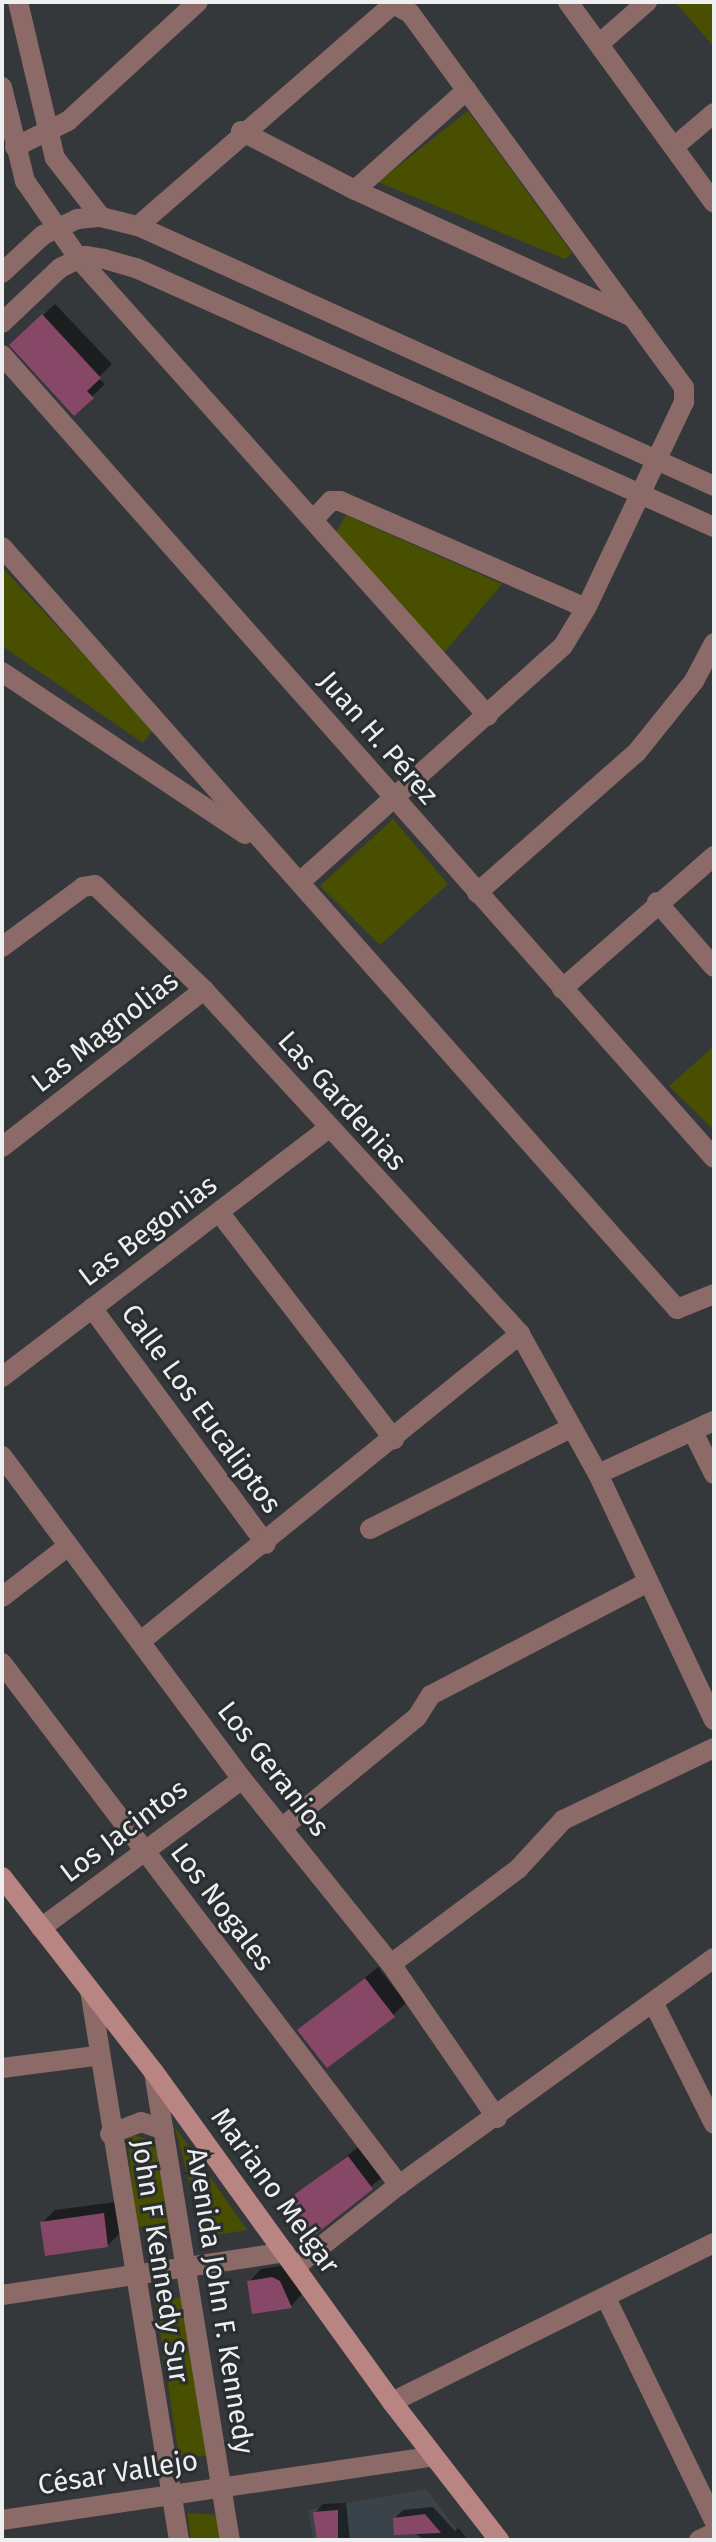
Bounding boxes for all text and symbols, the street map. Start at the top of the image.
street label: Juan H. Pérez [311,665,445,811]
street label: Las Magnolias [25,964,185,1100]
street label: Las Gardenias [271,1024,413,1178]
street label: Las Begonias [72,1168,224,1294]
street label: Calle Los Eucaliptos [114,1298,288,1520]
street label: Los Geranios [210,1695,336,1843]
street label: Los Jacintos [54,1772,194,1890]
street label: Los Nogales [163,1837,281,1977]
street label: Mariano Melgar [204,2102,346,2280]
street label: John F Kennedy Sur [124,2137,196,2385]
street label: Avenida John F. Kennedy [179,2146,261,2456]
street label: César Vallejo [35,2444,201,2502]

